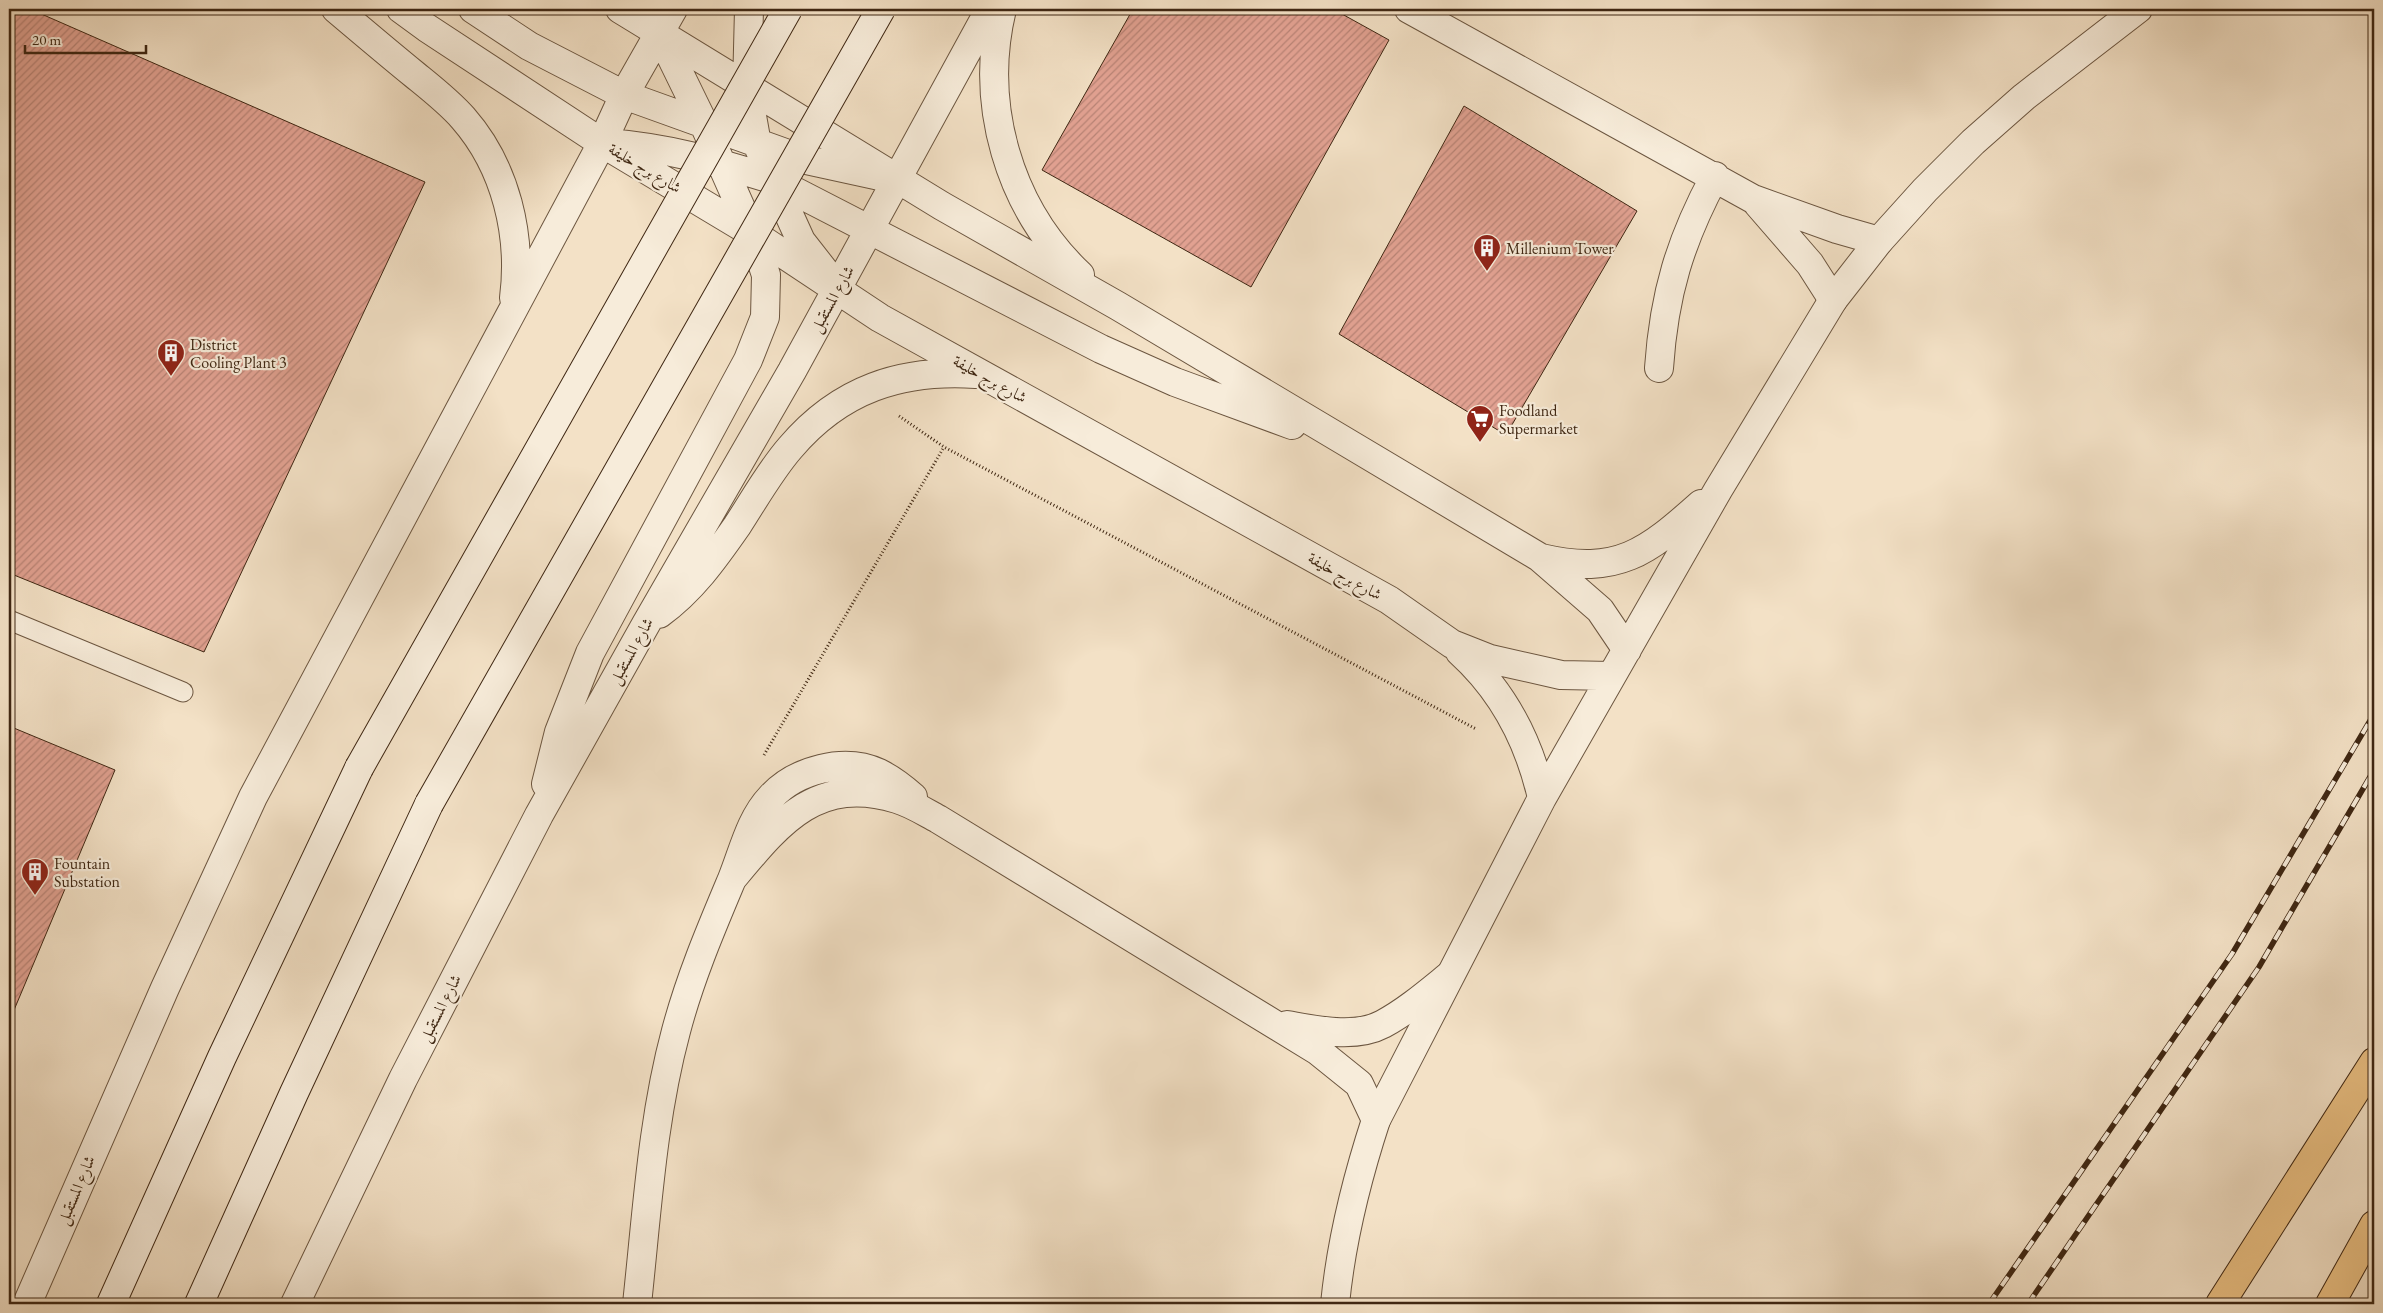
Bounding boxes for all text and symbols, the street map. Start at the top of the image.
scale bar [25,22,146,54]
text: 20 m [32,30,61,49]
street label: شارع برج خليفة [603,138,685,201]
building icon: Millenium Tower [1472,233,1502,272]
place label: Millenium Tower [1506,238,1614,259]
street label: شارع المستقبل [805,262,862,338]
place label: District Cooling Plant 3 [190,334,287,373]
building icon: District Cooling Plant 3 [156,338,186,377]
street label: شارع برج خليفة [947,350,1031,411]
place label: Foodland Supermarket [1499,400,1578,439]
supermarket icon: Foodland Supermarket [1465,404,1495,443]
street label: شارع برج خليفة [1302,547,1386,608]
street label: شارع المستقبل [604,614,661,690]
place label: Fountain Substation [54,853,121,892]
building icon: Fountain Substation [20,857,50,896]
street label: شارع المستقبل [414,971,469,1047]
street label: شارع المستقبل [52,1152,103,1229]

